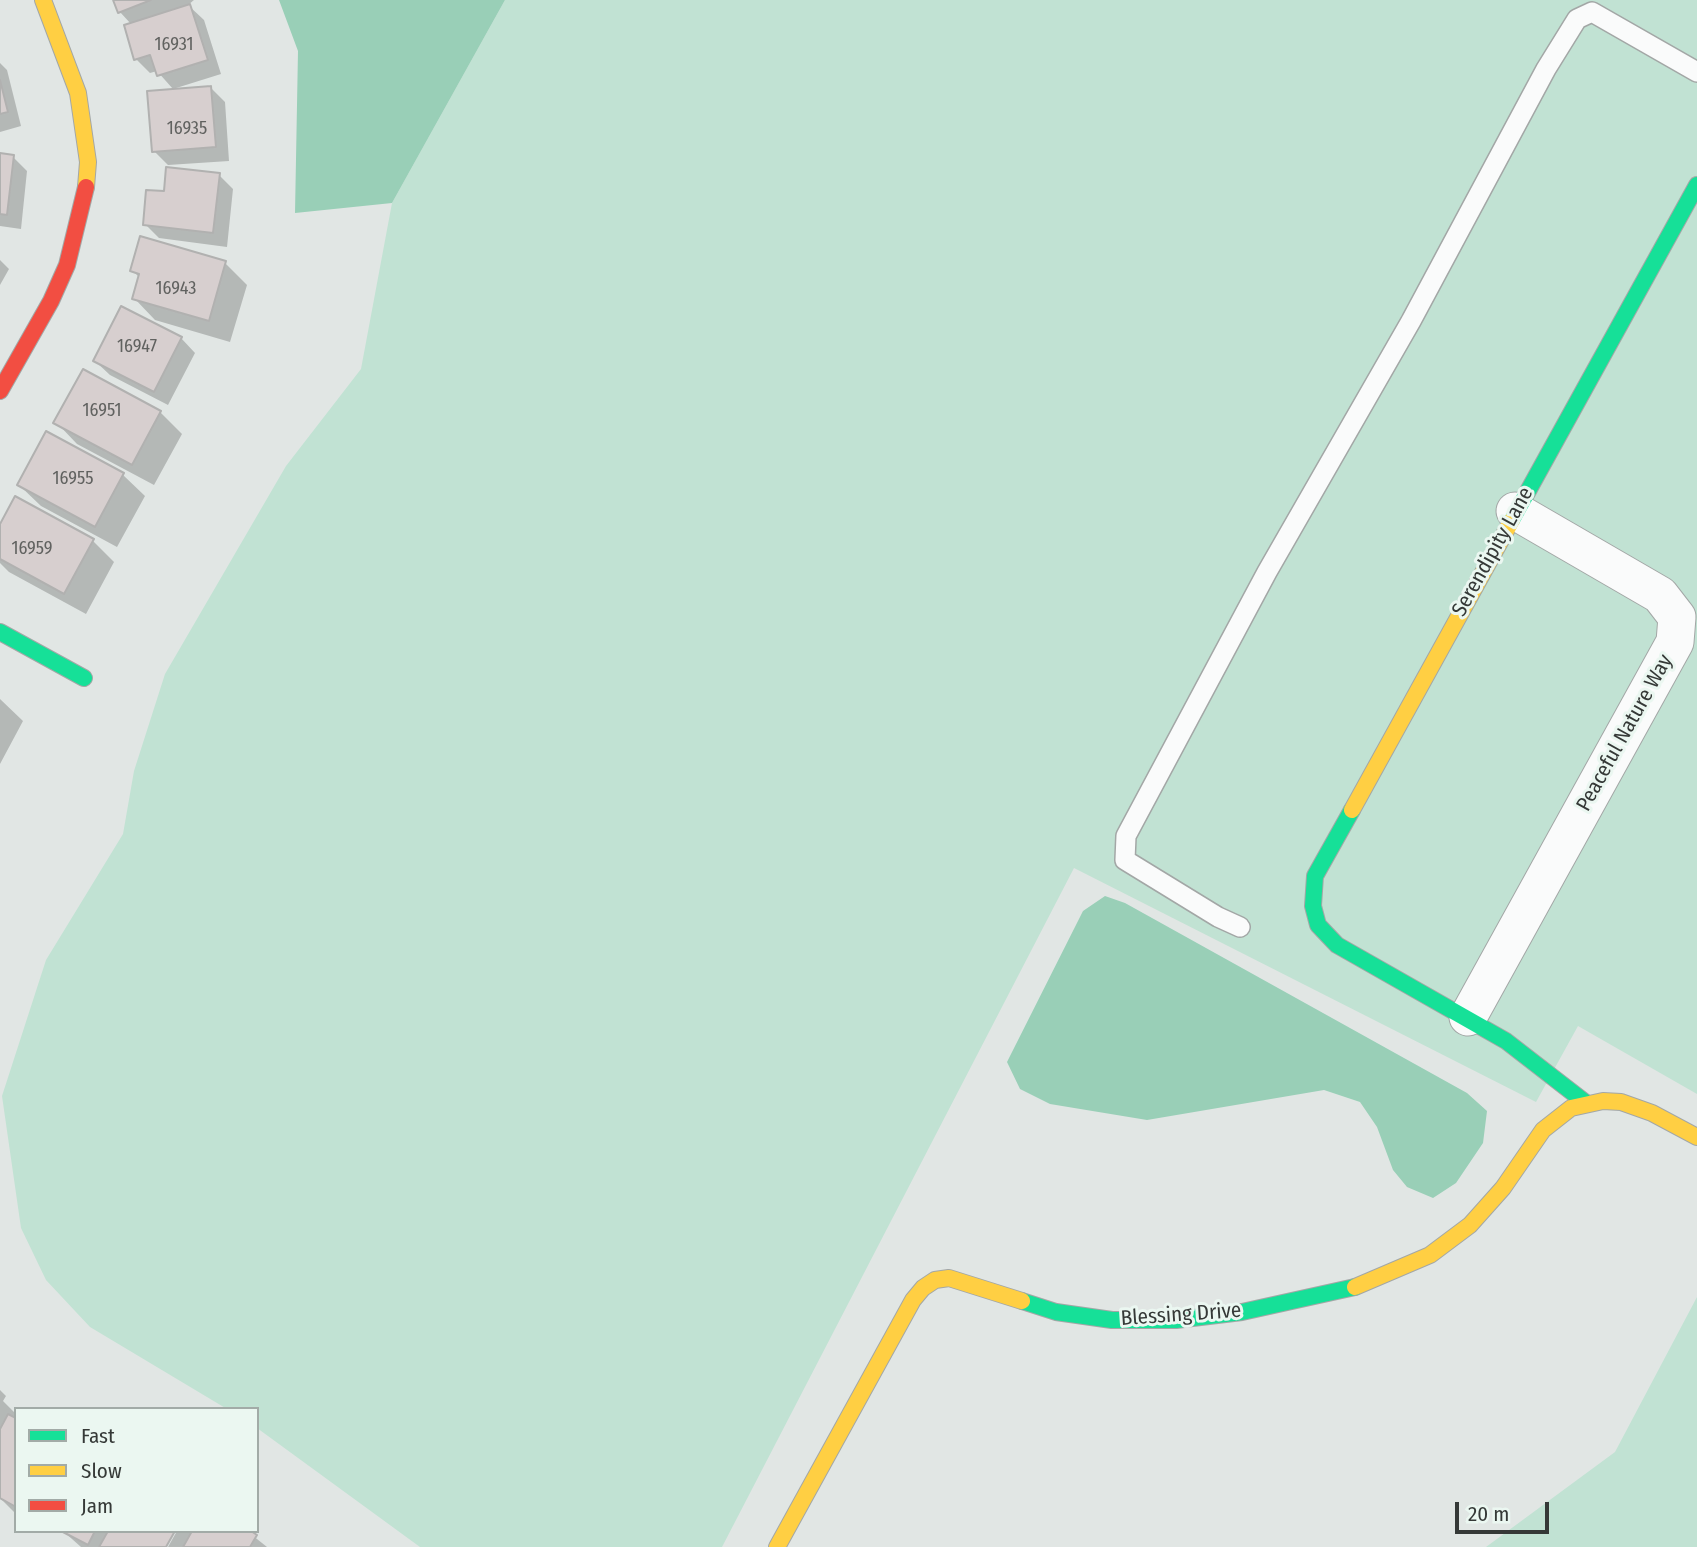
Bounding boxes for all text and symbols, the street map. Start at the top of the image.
house number: 16931 [155,34,193,56]
house number: 16935 [167,118,207,140]
house number: 16943 [156,278,196,300]
house number: 16947 [117,336,157,358]
house number: 16951 [83,400,121,422]
house number: 16955 [53,468,93,490]
street label: Serendipity Lane [1447,483,1539,621]
house number: 16959 [11,538,53,560]
street label: Peaceful Nature Way [1572,650,1678,816]
street label: Blessing Drive [1120,1298,1242,1332]
legend [14,1407,259,1533]
text: Fast [81,1423,115,1449]
text: Slow [81,1458,122,1484]
scale bar [1459,1488,1554,1532]
text: Jam [81,1493,113,1519]
text: 20 m [1468,1501,1509,1527]

